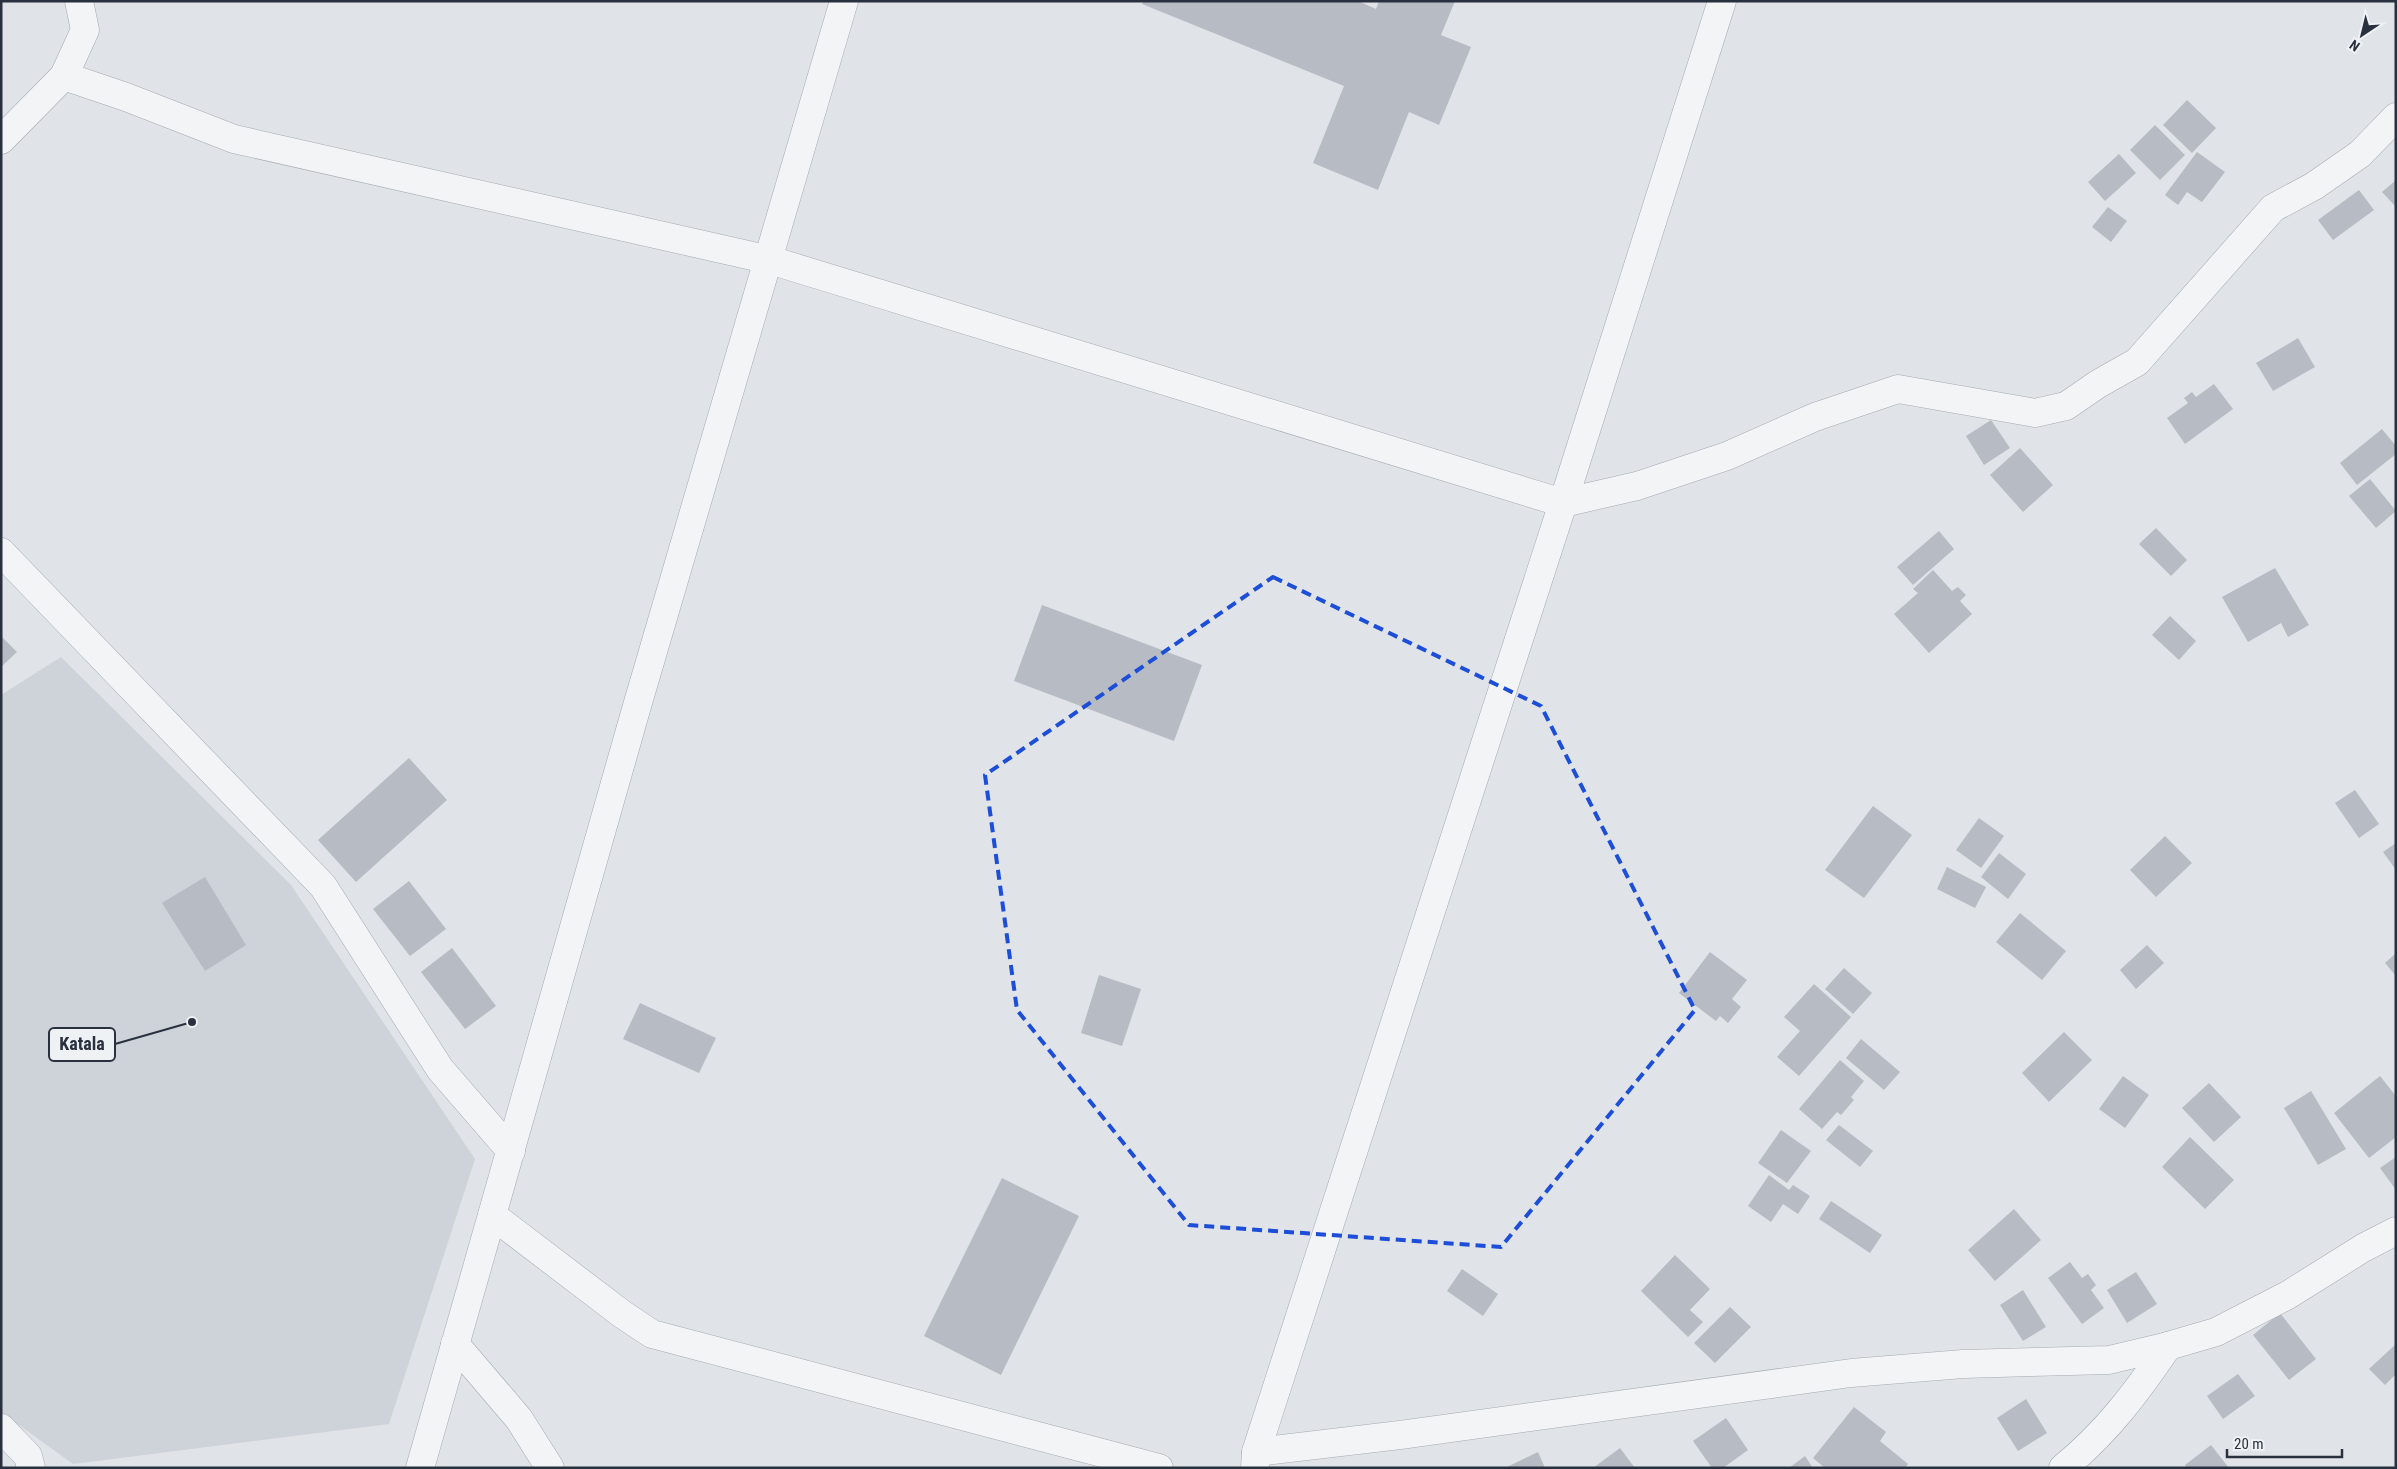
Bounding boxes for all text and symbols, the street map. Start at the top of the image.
north arrow [2337,10,2387,60]
text: N [2346,37,2363,55]
callout: Katala [49,1028,115,1061]
text: Katala [59,1033,105,1054]
scale bar [2227,1426,2342,1458]
text: 20 m [2234,1435,2264,1453]

